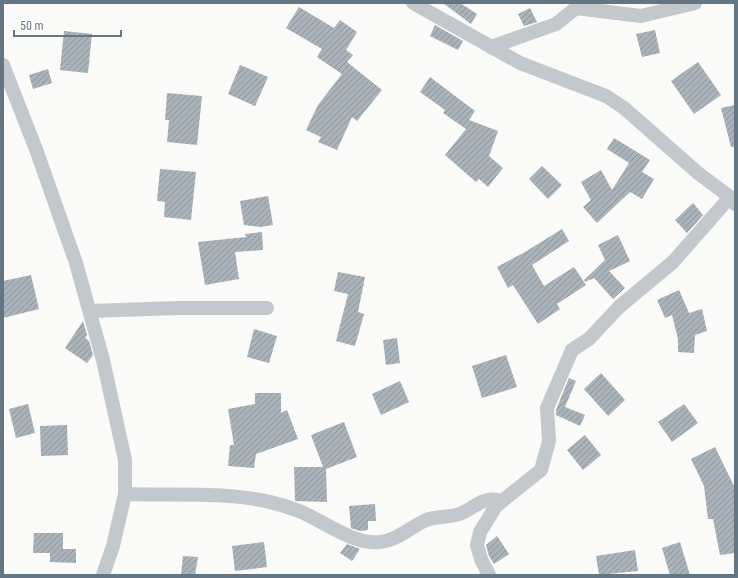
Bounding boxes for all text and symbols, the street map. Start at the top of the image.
scale bar [14,12,121,38]
text: 50 m [20,19,44,33]

